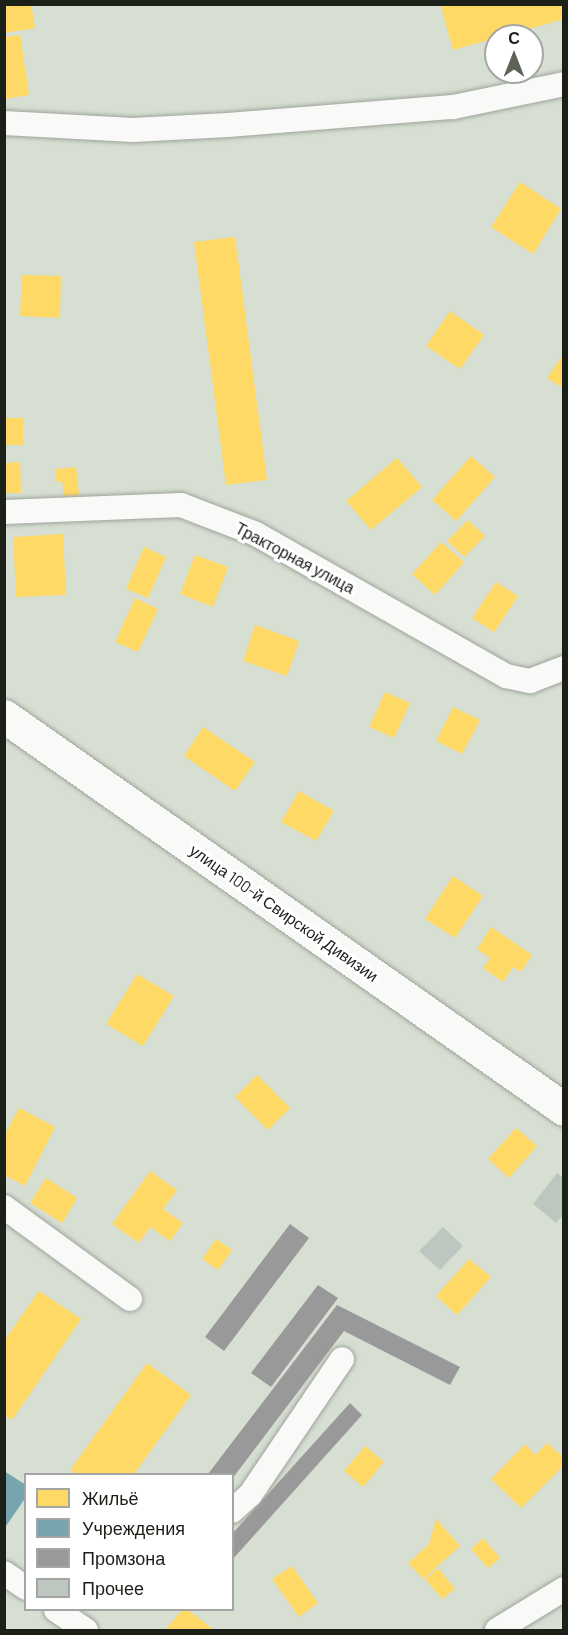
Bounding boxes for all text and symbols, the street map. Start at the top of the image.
north arrow [484,24,544,84]
text: С [508,28,520,47]
street label: Тракторная улица [232,518,358,598]
street label: улица 100-й Свирской Дивизии [186,840,382,986]
legend [24,1473,234,1611]
text: Жильё [82,1487,139,1509]
text: Учреждения [82,1517,185,1539]
text: Промзона [82,1547,165,1569]
text: Прочее [82,1577,144,1599]

